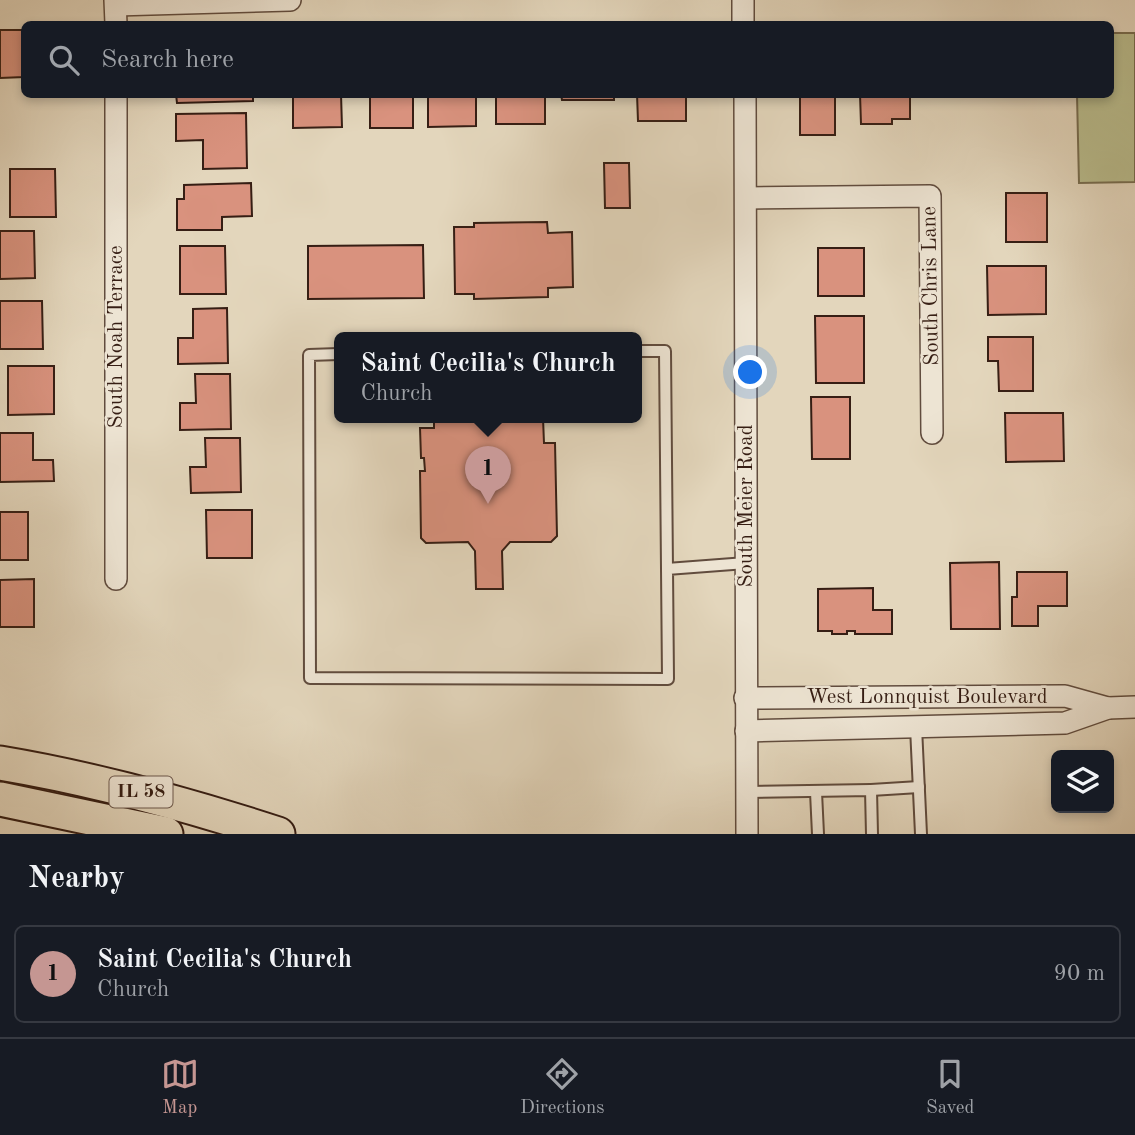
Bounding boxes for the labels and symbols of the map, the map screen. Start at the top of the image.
street label: South Chris Lane [919,206,943,366]
street label: South Noah Terrace [106,245,127,429]
your location [733,355,767,389]
street label: South Meier Road [736,424,757,588]
pin: 1 [465,446,511,504]
street label: West Lonnquist Boulevard [806,687,1048,708]
road number: IL 58 [110,776,172,807]

